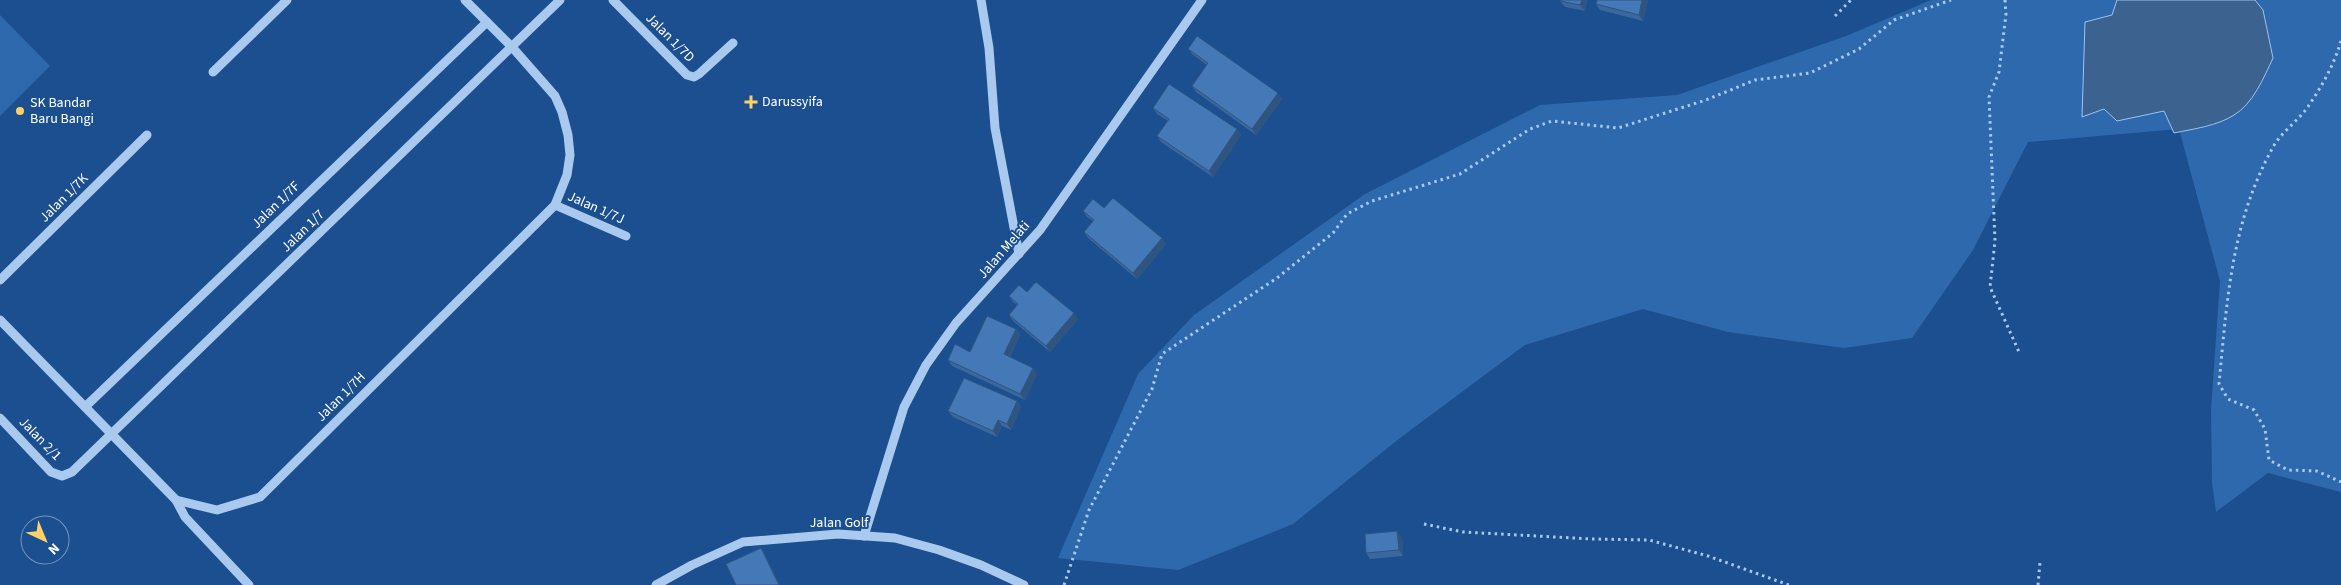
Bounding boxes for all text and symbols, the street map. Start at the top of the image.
street label: Jalan 1/7D [641,9,699,67]
place label: Darussyifa [762,92,823,112]
place label: SK Bandar Baru Bangi [30,93,94,129]
marker: Darussyifa [744,95,758,109]
marker: SK Bandar Baru Bangi [14,105,26,117]
street label: Jalan 1/7K [35,168,94,227]
street label: Jalan 1/7F [248,178,304,232]
street label: Jalan 1/7J [564,187,628,229]
street label: Jalan 1/7 [278,206,328,256]
street label: Jalan Melati [973,217,1035,283]
street label: Jalan 1/7H [312,368,370,426]
street label: Jalan 2/1 [14,413,66,465]
street label: Jalan Golf [810,513,869,533]
north arrow [20,515,70,565]
text: N [43,538,64,559]

